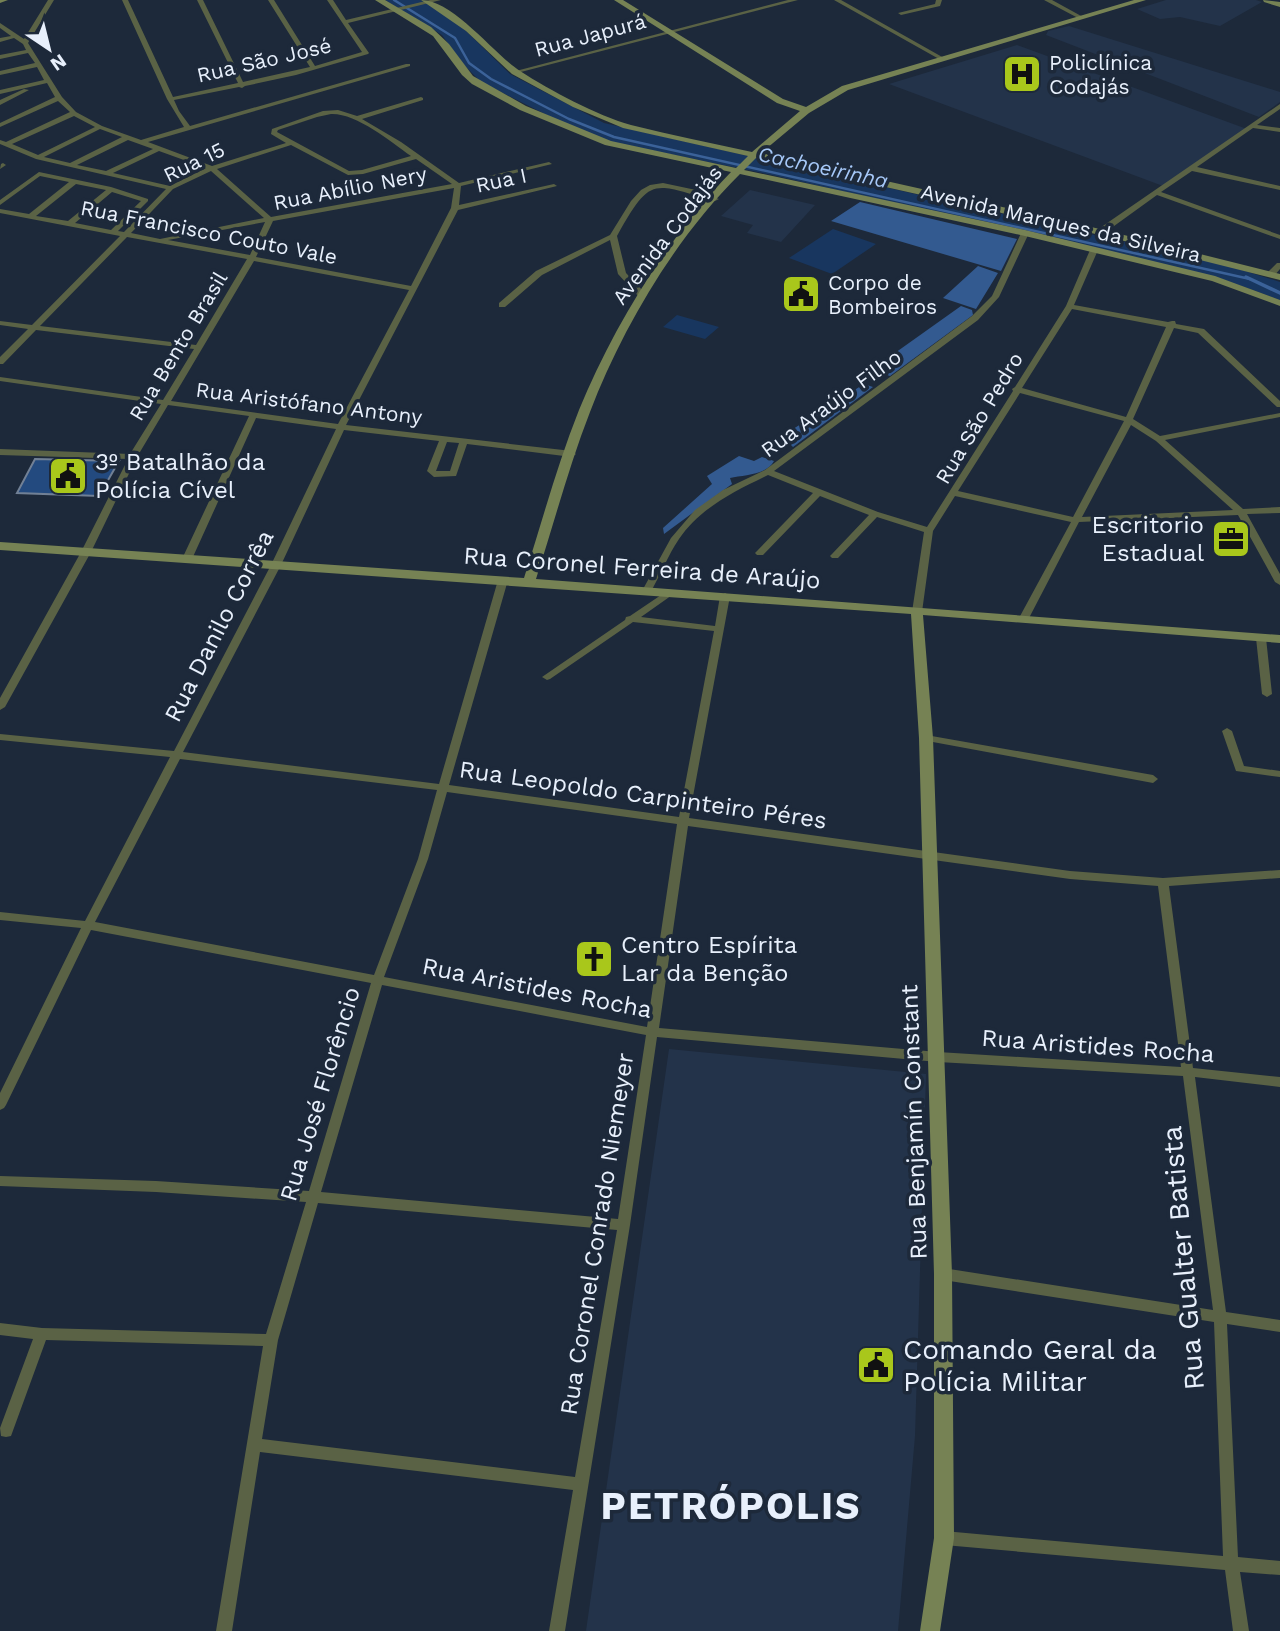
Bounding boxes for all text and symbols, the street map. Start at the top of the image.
street label: Rua Japurá [531,8,649,62]
north arrow [14,14,84,84]
street label: Rua São José [194,32,334,88]
text: N [46,49,71,76]
place label: Policlínica Codajás [1049,50,1152,99]
hospital icon: Policlínica Codajás [1001,53,1043,95]
street label: Rua 15 [159,136,229,188]
water label: Cachoeirinha [756,141,890,193]
street label: Rua Abílio Nery [271,161,429,215]
street label: Avenida Codajás [607,161,727,309]
street label: Rua I [473,162,529,198]
street label: Avenida Marques da Silveira [919,179,1203,267]
street label: Rua Francisco Couto Vale [79,195,339,269]
street label: Rua Bento Brasil [124,266,233,425]
place label: Corpo de Bombeiros [828,270,937,319]
public building icon: Corpo de Bombeiros [780,273,822,315]
street label: Rua Araújo Filho [756,344,906,462]
street label: Rua São Pedro [930,348,1028,488]
street label: Rua Aristófano Antony [194,377,424,429]
place label: 3º Batalhão da Polícia Cível [95,448,265,504]
public building icon: 3º Batalhão da Polícia Cível [47,455,89,497]
place label: Escritorio Estadual [1091,511,1205,567]
office icon: Escritorio Estadual [1210,518,1252,560]
street label: Rua Danilo Corrêa [159,526,279,726]
street label: Rua Coronel Ferreira de Araújo [463,542,821,594]
street label: Rua Leopoldo Carpinteiro Péres [457,755,829,835]
place label: Centro Espírita Lar da Benção [621,931,797,987]
church icon: Centro Espírita Lar da Benção [573,938,615,980]
street label: Rua Aristides Rocha [420,952,654,1024]
street label: Rua José Florêncio [274,984,366,1204]
street label: Rua Benjamín Constant [895,984,933,1260]
street label: Rua Aristides Rocha [981,1024,1215,1068]
street label: Rua Coronel Conrado Niemeyer [555,1051,640,1417]
street label: Rua Gualter Batista [1155,1124,1211,1391]
place label: Comando Geral da Polícia Militar [903,1333,1157,1398]
public building icon: Comando Geral da Polícia Militar [855,1344,897,1386]
district label: PETRÓPOLIS [601,1484,861,1528]

